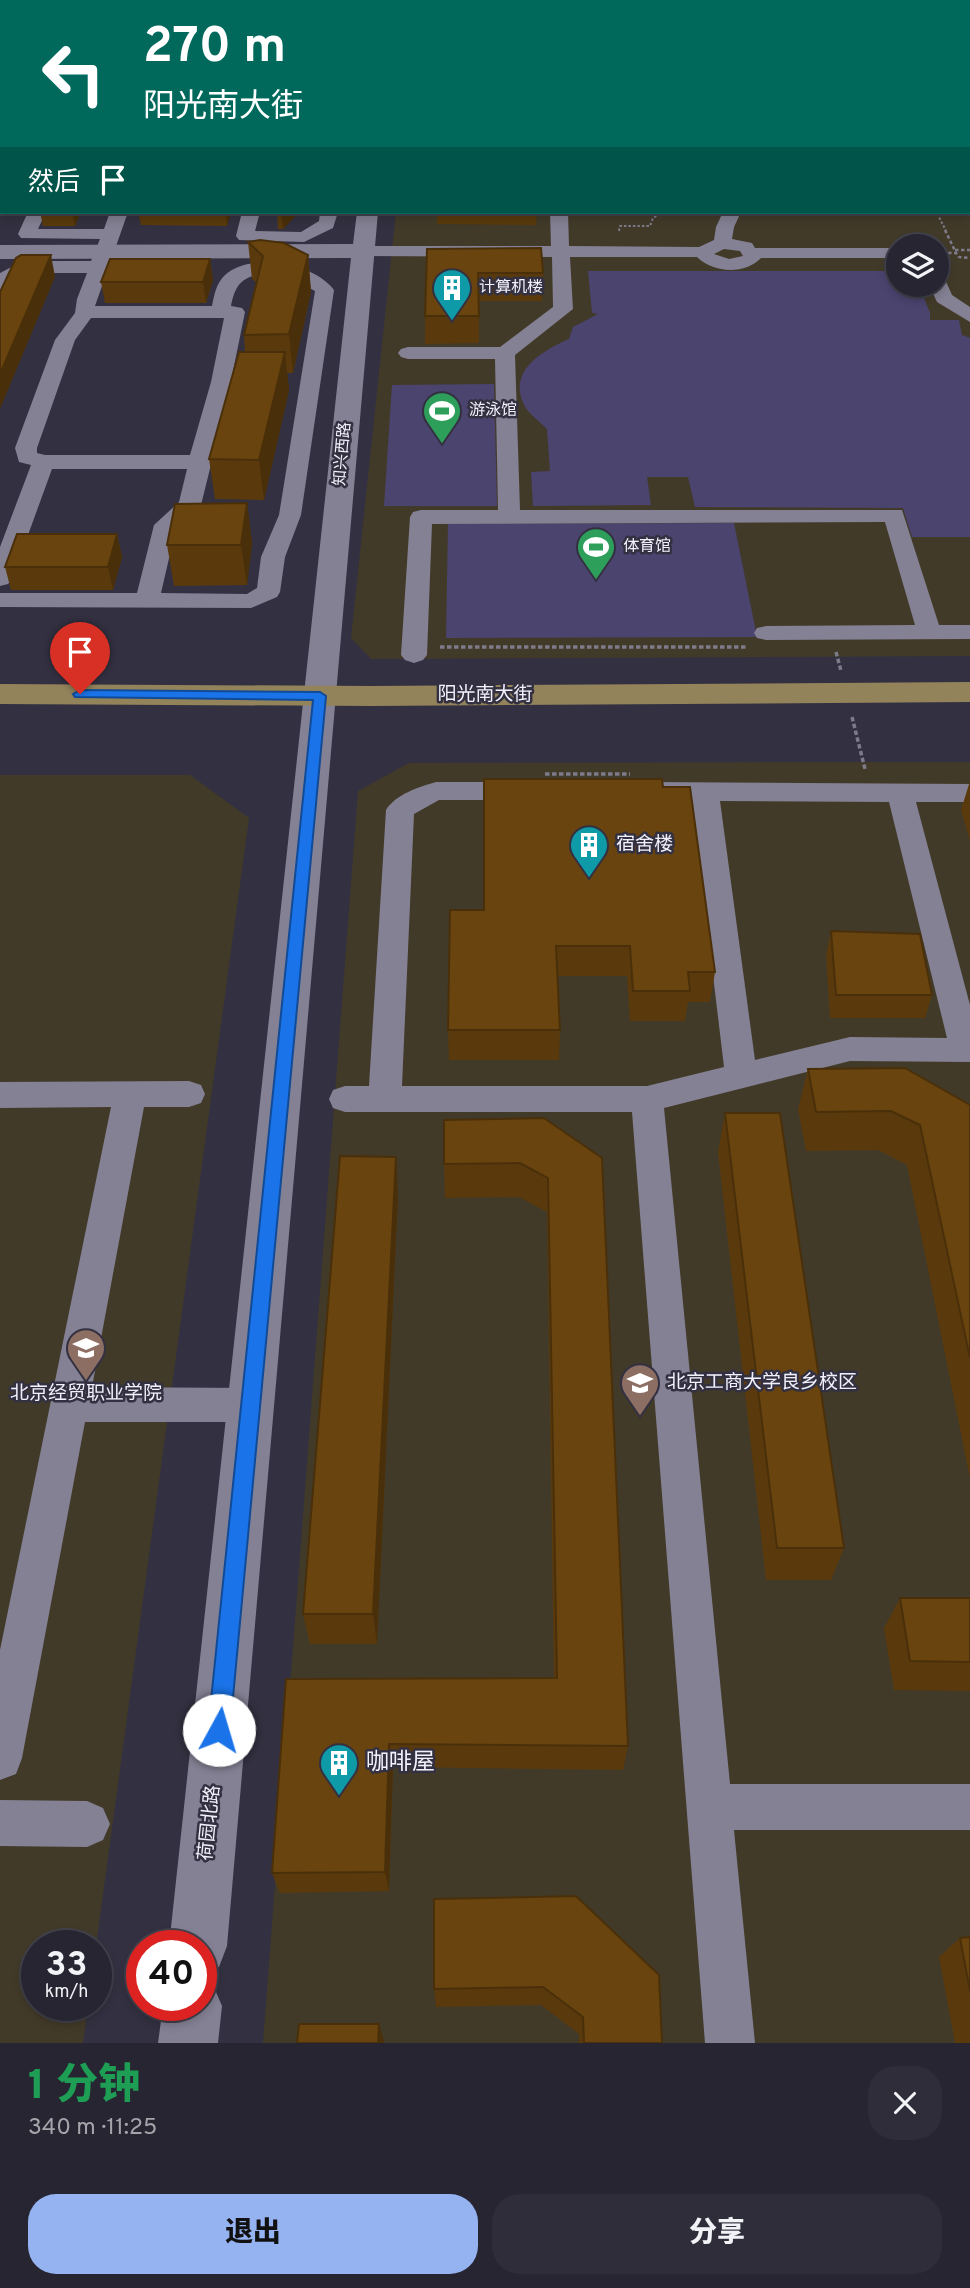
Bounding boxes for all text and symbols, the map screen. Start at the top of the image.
text: 270 m [143,18,286,80]
icon: left [28,28,119,119]
text: 阳光南大街 [143,88,303,128]
icon: arrive [94,161,132,199]
text: 然后 [28,167,80,200]
map controls [886,234,949,297]
button: layers [886,234,949,297]
building icon: 计算机楼 [431,267,473,322]
place label: 计算机楼 [479,278,543,298]
sports icon: 游泳馆 [421,390,463,445]
place label: 游泳馆 [469,401,517,421]
street label: 知兴西路 [330,421,356,487]
sports icon: 体育馆 [575,526,617,581]
place label: 体育馆 [623,537,671,557]
pin [50,622,110,694]
icon: arrive [61,633,99,671]
street label: 阳光南大街 [437,683,533,707]
building icon: 宿舍楼 [568,824,610,879]
place label: 宿舍楼 [616,833,673,857]
school or university icon: 北京经贸职业学院 [65,1327,107,1382]
school or university icon: 北京工商大学良乡校区 [619,1362,661,1417]
place label: 北京工商大学良乡校区 [667,1371,857,1395]
place label: 北京经贸职业学院 [10,1382,162,1406]
position arrow [182,1693,256,1767]
building icon: 咖啡屋 [318,1742,360,1797]
place label: 咖啡屋 [366,1749,435,1778]
street label: 荷园北路 [194,1784,226,1862]
speed limit sign: 40 [126,1930,217,2021]
text: 33 [46,1944,87,1988]
text: km/h [45,1981,88,2004]
text: 1 分钟 [28,2061,140,2114]
button: close [868,2066,942,2140]
text: 340 m · 11:25 [28,2114,157,2143]
button: 退出 [28,2194,478,2274]
button: 分享 [492,2194,942,2274]

